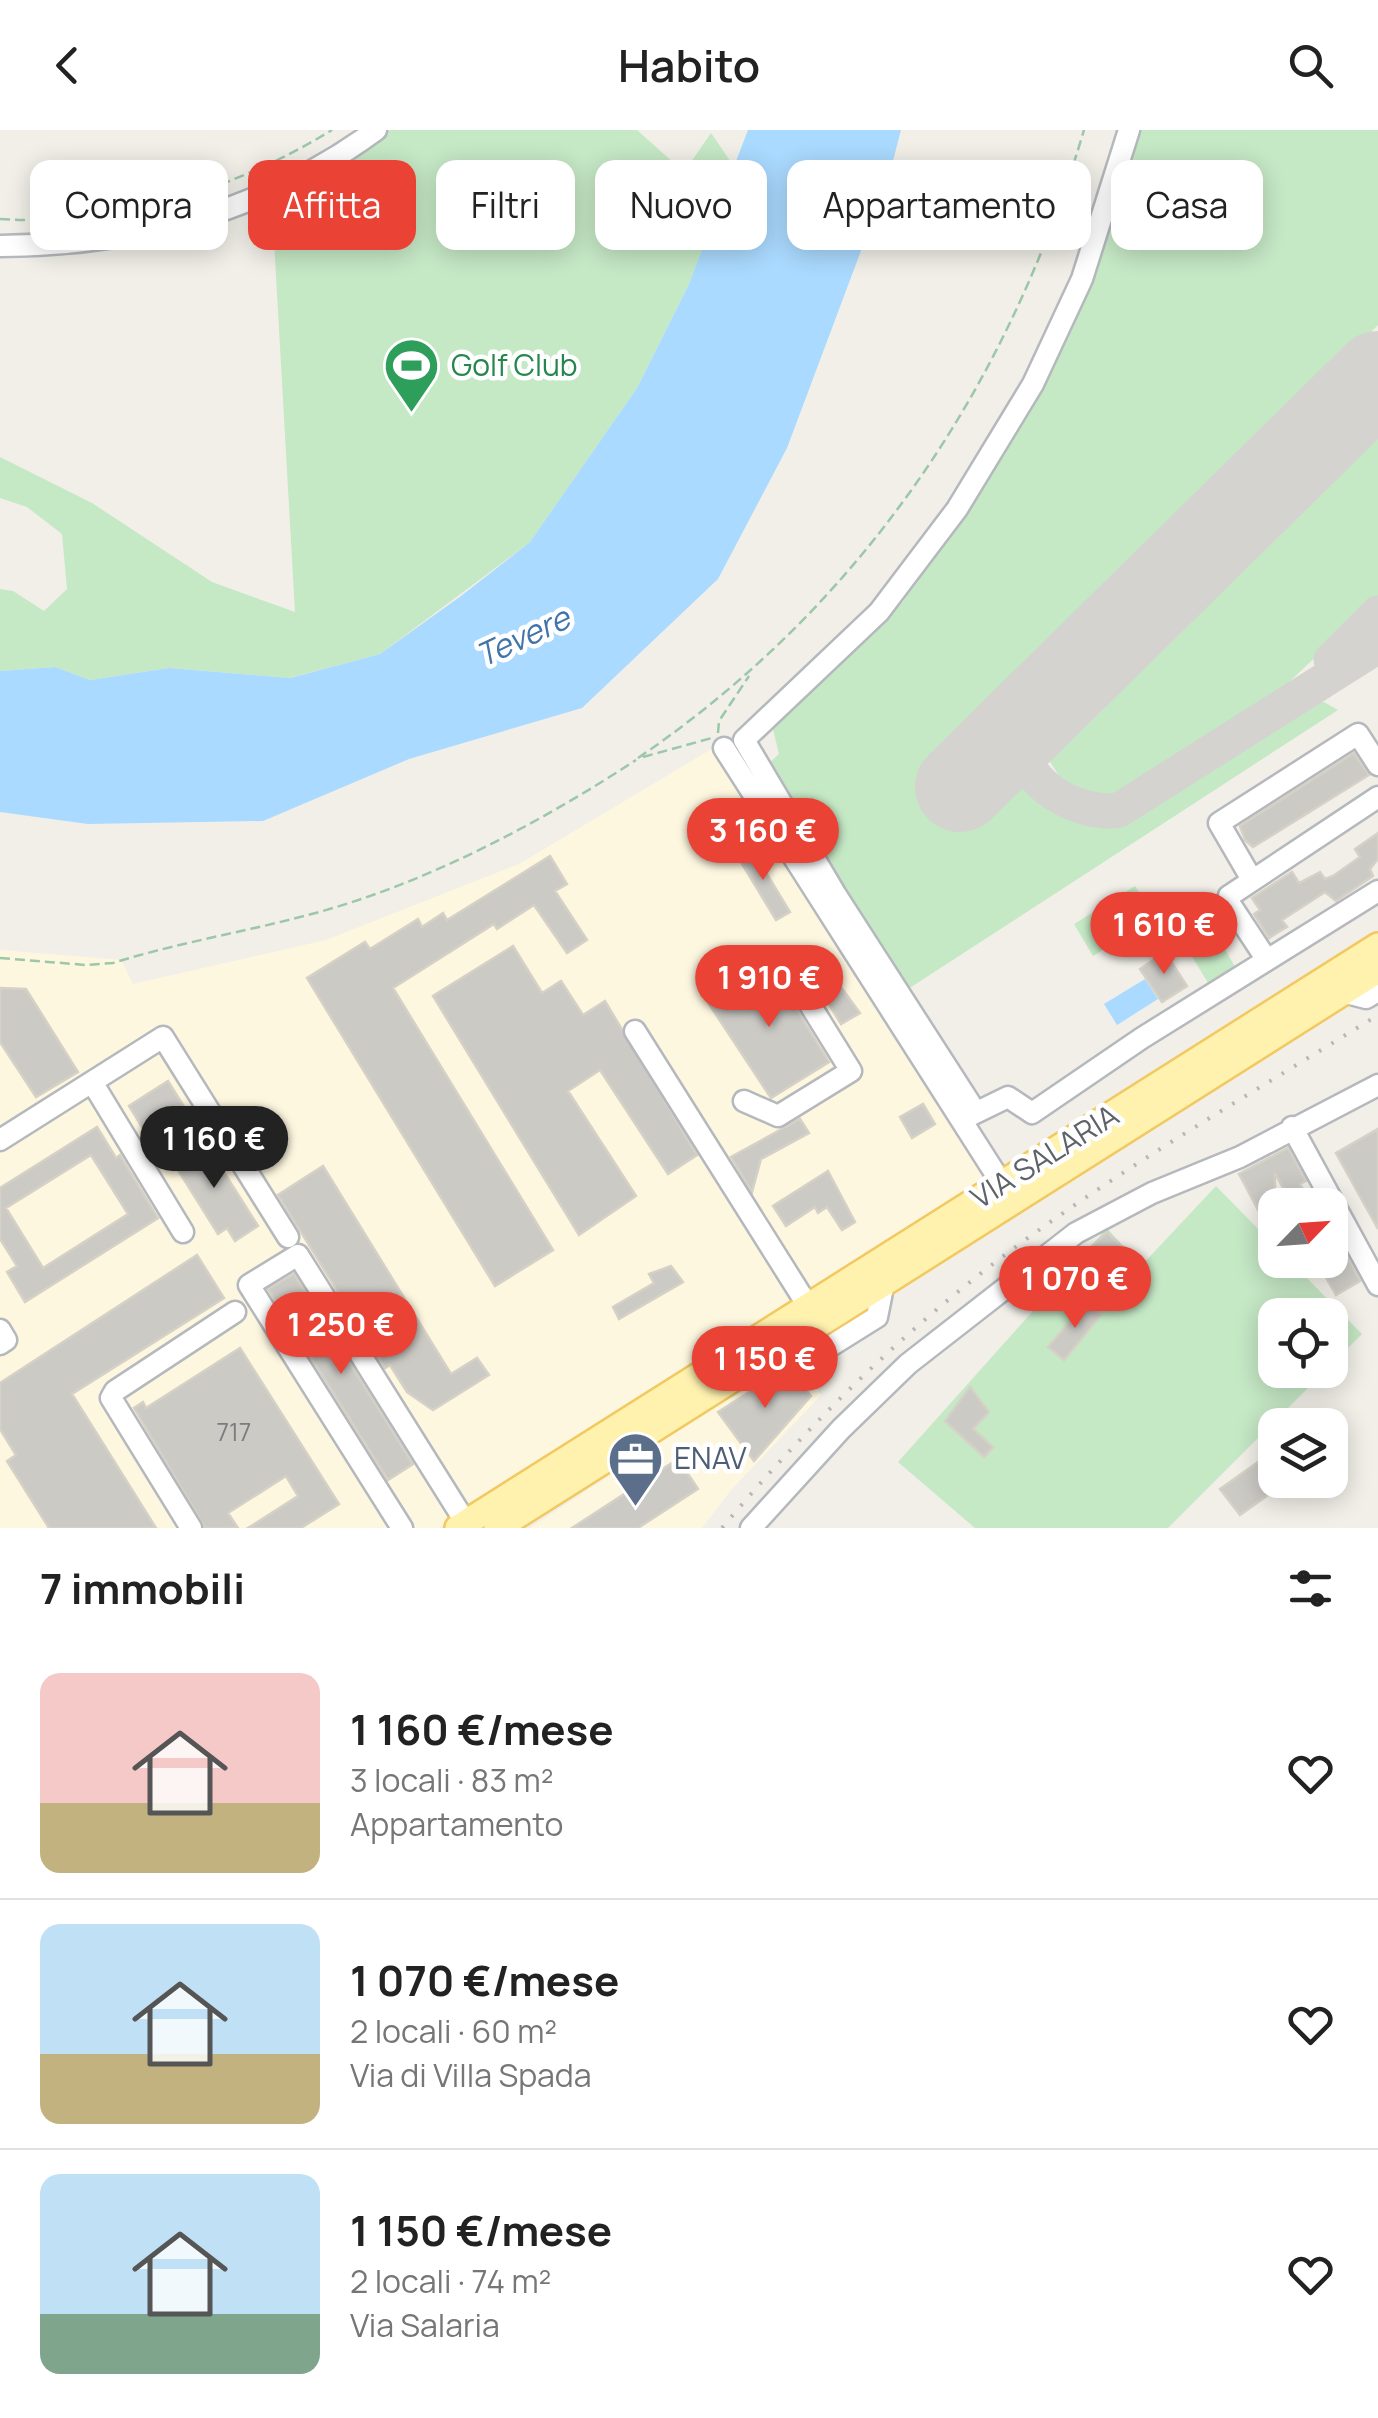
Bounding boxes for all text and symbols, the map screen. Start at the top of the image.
text: Habito [618,34,760,96]
icon: back [40,38,95,93]
icon: search [1283,38,1338,93]
chip: Compra [30,160,228,250]
chip: Affitta [248,160,416,250]
chip: Filtri [436,160,575,250]
chip: Nuovo [595,160,767,250]
chip: Appartamento [787,160,1091,250]
chip: Casa [1111,160,1263,250]
sports icon: Golf Club [382,336,442,415]
place label: Golf Club [451,344,578,385]
water label: Tevere [468,594,579,677]
pin: 3 160 € [671,798,855,883]
text: 3 160 € [709,808,817,852]
pin: 1 610 € [1072,892,1256,977]
text: 1 610 € [1112,902,1216,946]
pin: 1 910 € [677,945,861,1030]
text: 1 910 € [717,955,821,999]
street label: VIA SALARIA [963,1094,1126,1217]
pin: 1 160 € [122,1106,306,1191]
text: 1 160 € [162,1116,266,1160]
north arrow [1258,1188,1348,1278]
map controls [1258,1188,1348,1498]
pin: 1 070 € [983,1246,1167,1331]
text: 1 070 € [1021,1256,1129,1300]
pin: 1 250 € [249,1292,433,1377]
button: locate [1258,1298,1348,1388]
text: 1 250 € [287,1302,395,1346]
pin: 1 150 € [673,1326,857,1411]
text: 1 150 € [714,1336,816,1380]
button: layers [1258,1408,1348,1498]
house number: 717 [217,1414,251,1449]
office icon: ENAV [605,1429,665,1508]
place label: ENAV [674,1437,747,1478]
text: 7 immobili [40,1559,245,1617]
icon: filters [1283,1561,1338,1616]
text: 1 160 €/mese [350,1700,614,1758]
icon: home [120,1713,240,1833]
icon: heart [1283,1746,1338,1801]
text: 3 locali · 83 m² [350,1758,553,1802]
text: Appartamento [350,1802,563,1846]
text: 1 070 €/mese [350,1951,619,2009]
icon: home [120,1964,240,2084]
icon: heart [1283,1997,1338,2052]
text: 2 locali · 60 m² [350,2009,557,2053]
text: Via di Villa Spada [350,2053,592,2097]
text: 1 150 €/mese [350,2201,612,2259]
icon: home [120,2214,240,2334]
icon: heart [1283,2247,1338,2302]
text: 2 locali · 74 m² [350,2259,551,2303]
text: Via Salaria [350,2303,500,2347]

